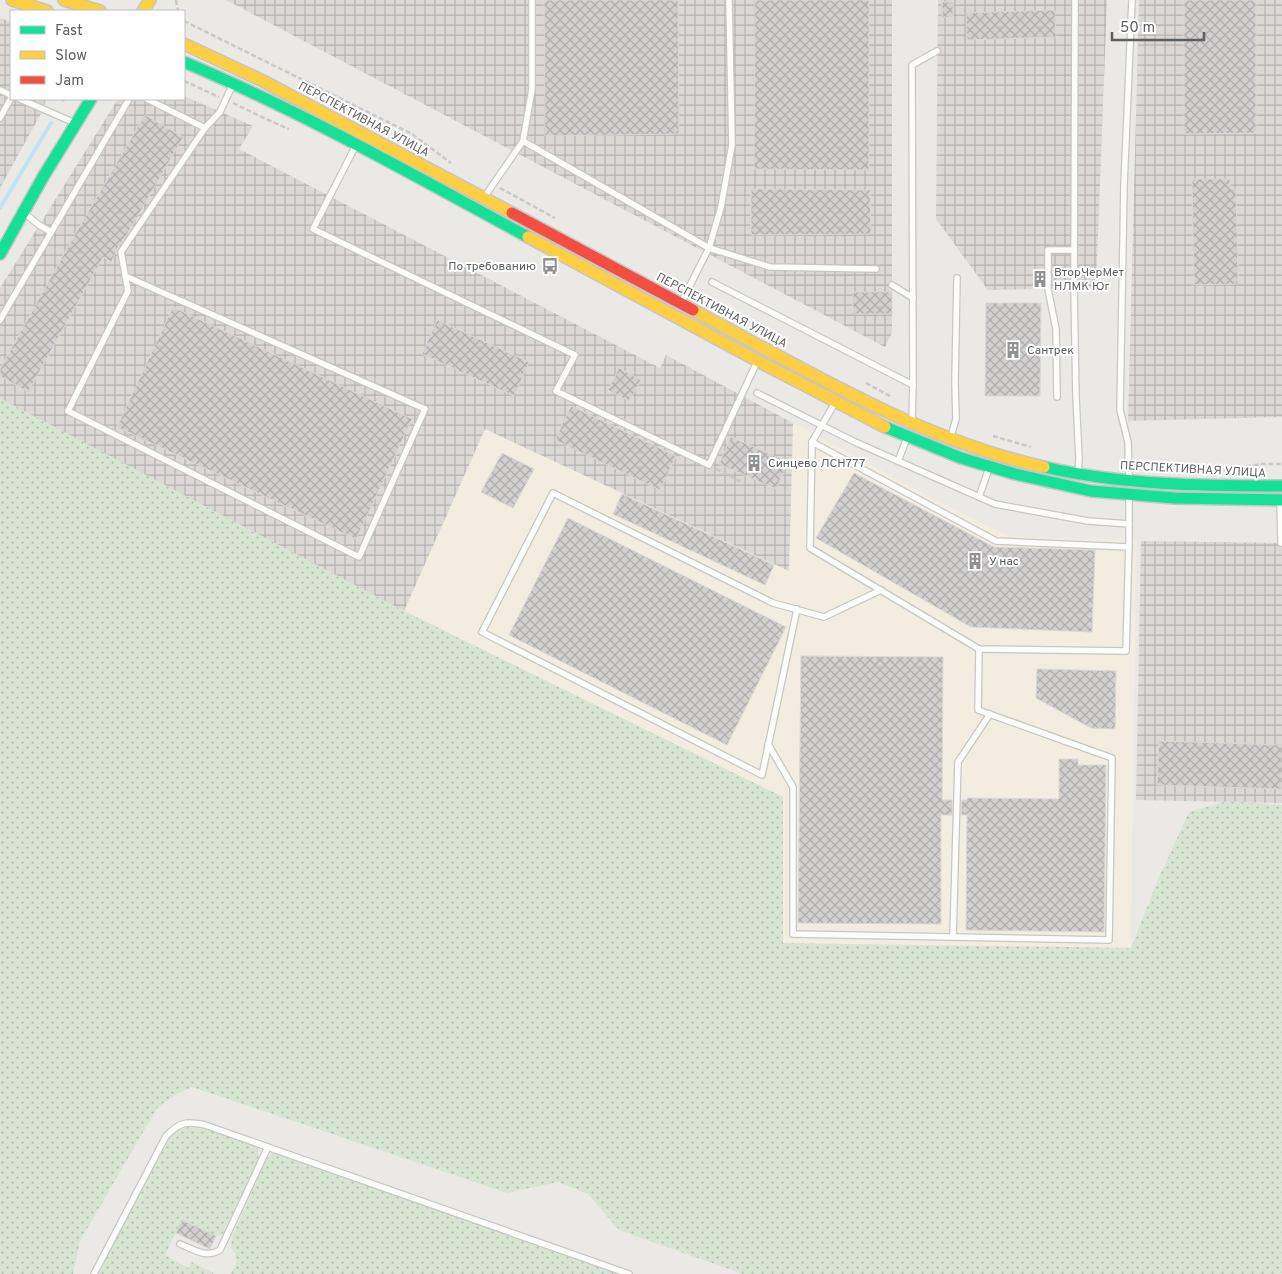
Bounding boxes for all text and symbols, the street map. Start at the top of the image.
legend [10,10,185,100]
scale bar [1112,10,1204,42]
text: 50 m [1120,19,1155,38]
text: Fast [55,22,83,41]
text: Slow [55,47,87,66]
text: Jam [55,72,84,91]
street label: ПЕРСПЕКТИВНАЯ УЛИЦА [295,78,432,161]
bus stop icon: По требованию [540,256,560,276]
place label: По требованию [448,259,536,275]
place label: ВторЧерМет НЛМК Юг [1054,265,1125,295]
street label: ПЕРСПЕКТИВНАЯ УЛИЦА [653,269,790,352]
building icon: ВторЧерМет НЛМК Юг [1030,269,1050,289]
building icon: Сантрек [1003,340,1023,360]
place label: Сантрек [1027,343,1074,359]
building icon: Синцево ЛСН777 [744,453,764,473]
place label: Синцево ЛСН777 [768,456,865,472]
street label: ПЕРСПЕКТИВНАЯ УЛИЦА [1119,458,1266,482]
building icon: У нас [965,551,985,571]
place label: У нас [989,554,1019,570]

